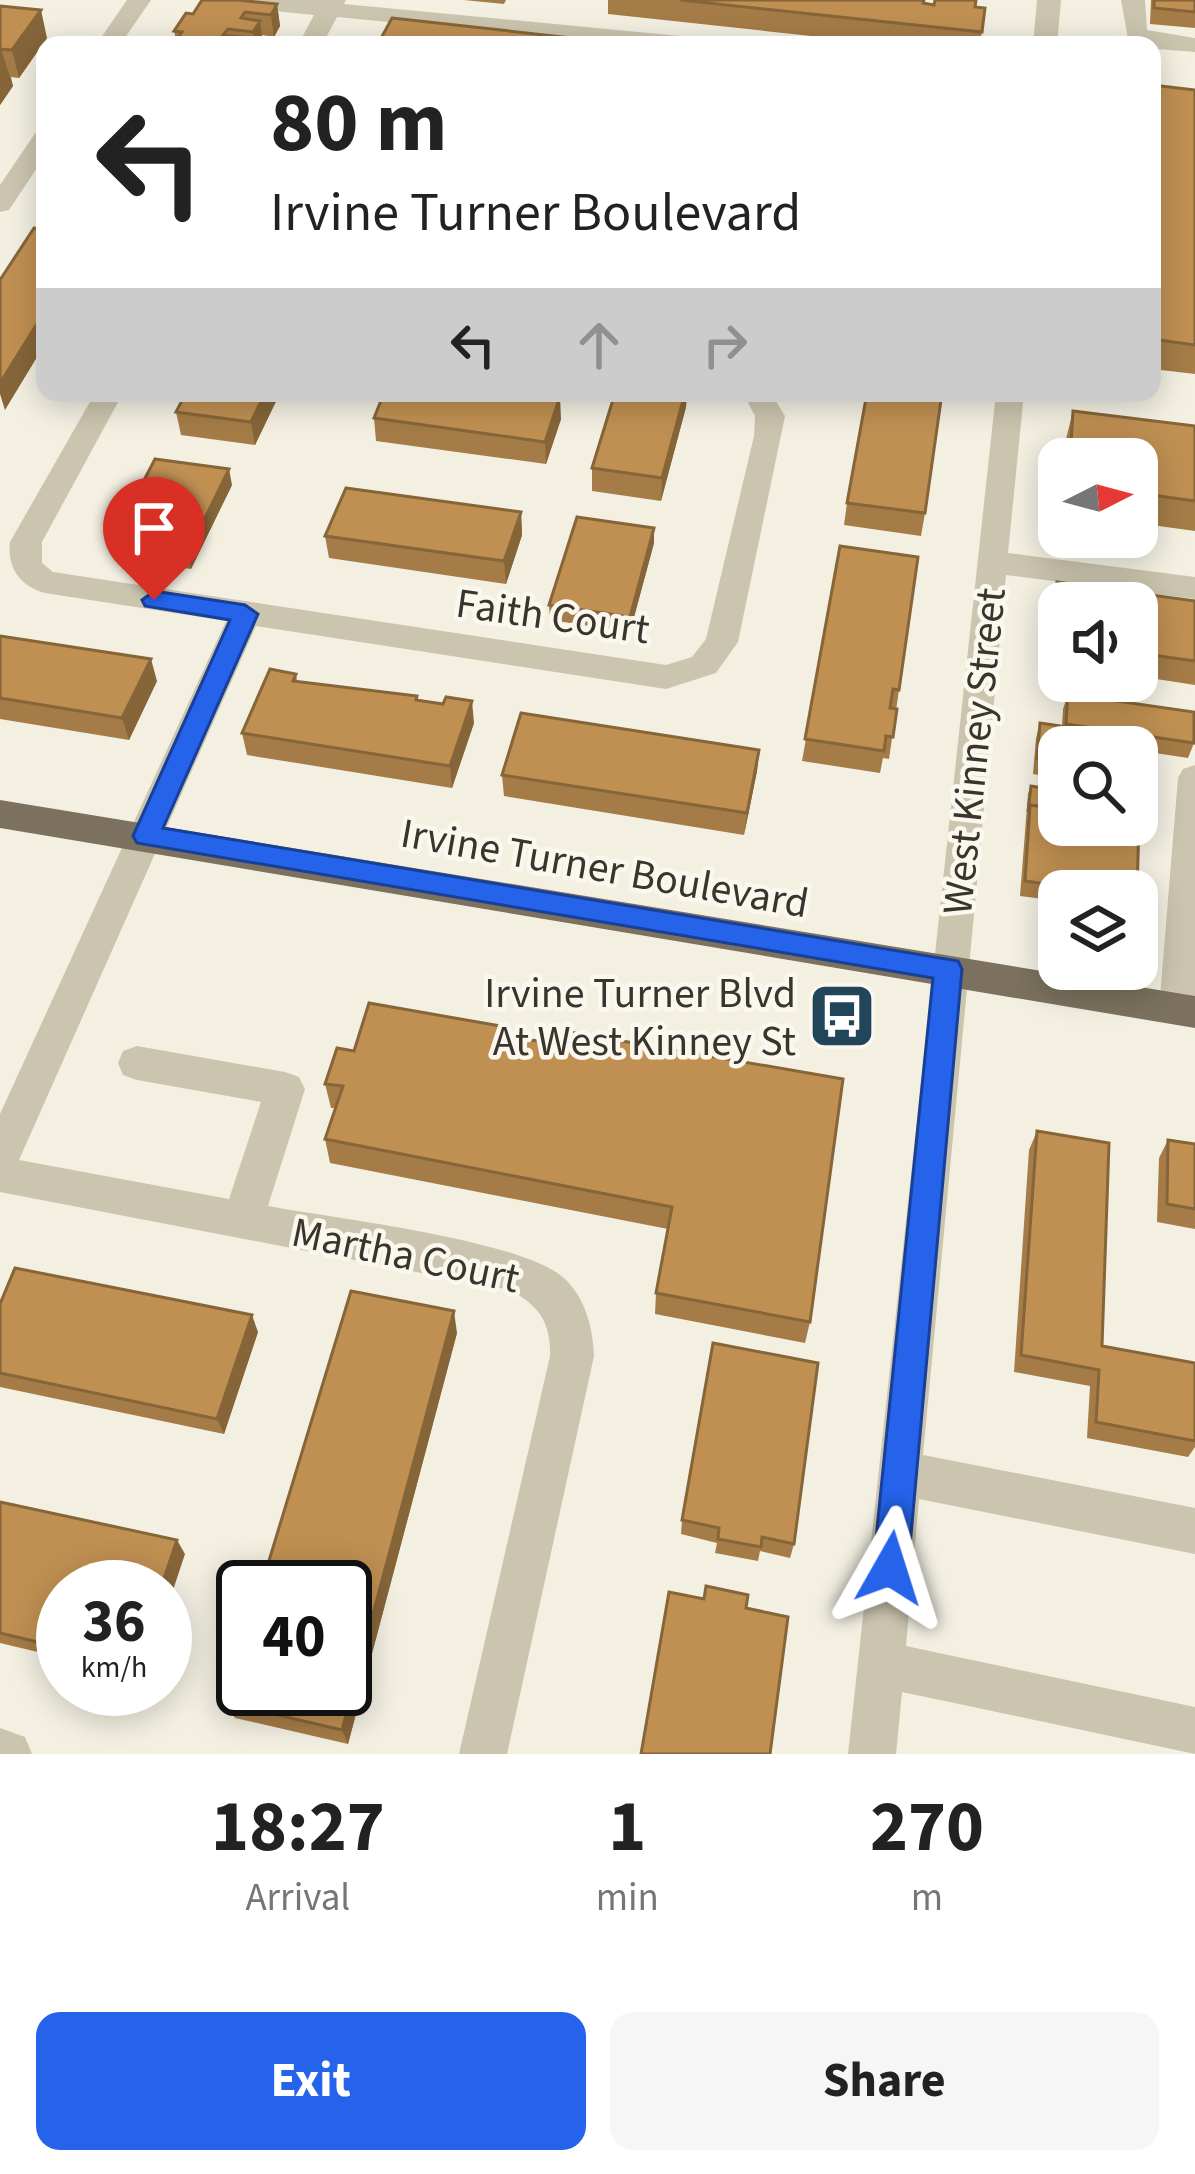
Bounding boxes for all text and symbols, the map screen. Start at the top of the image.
text: 80 m [270,64,448,184]
icon: left [72,84,228,240]
text: Irvine Turner Boulevard [270,175,801,252]
icon: left [440,312,506,378]
icon: ahead [566,312,632,378]
icon: right [692,312,758,378]
north arrow [1038,438,1158,558]
map controls [1038,438,1158,990]
pin [103,477,205,600]
icon: arrive [121,495,187,561]
street label: Faith Court [452,574,653,660]
button: sound [1038,582,1158,702]
street label: West Kinney Street [928,585,1022,917]
button: search [1038,726,1158,846]
street label: Irvine Turner Boulevard [396,804,813,934]
button: layers [1038,870,1158,990]
place label: Irvine Turner Blvd At West Kinney St [484,964,796,1072]
bus stop icon: Irvine Turner Blvd At West Kinney St [807,981,877,1051]
street label: Martha Court [286,1203,525,1309]
position arrow [827,1505,953,1631]
speed limit sign: 40 [216,1560,372,1716]
text: 36 [82,1580,146,1665]
text: km/h [81,1646,147,1689]
text: 18:27 [211,1776,385,1879]
text: 1 [608,1776,646,1879]
text: 270 [870,1776,984,1879]
text: Arrival [245,1870,350,1926]
text: min [596,1870,659,1926]
text: m [911,1870,943,1926]
button: Exit [36,2012,586,2150]
button: Share [610,2012,1159,2150]

